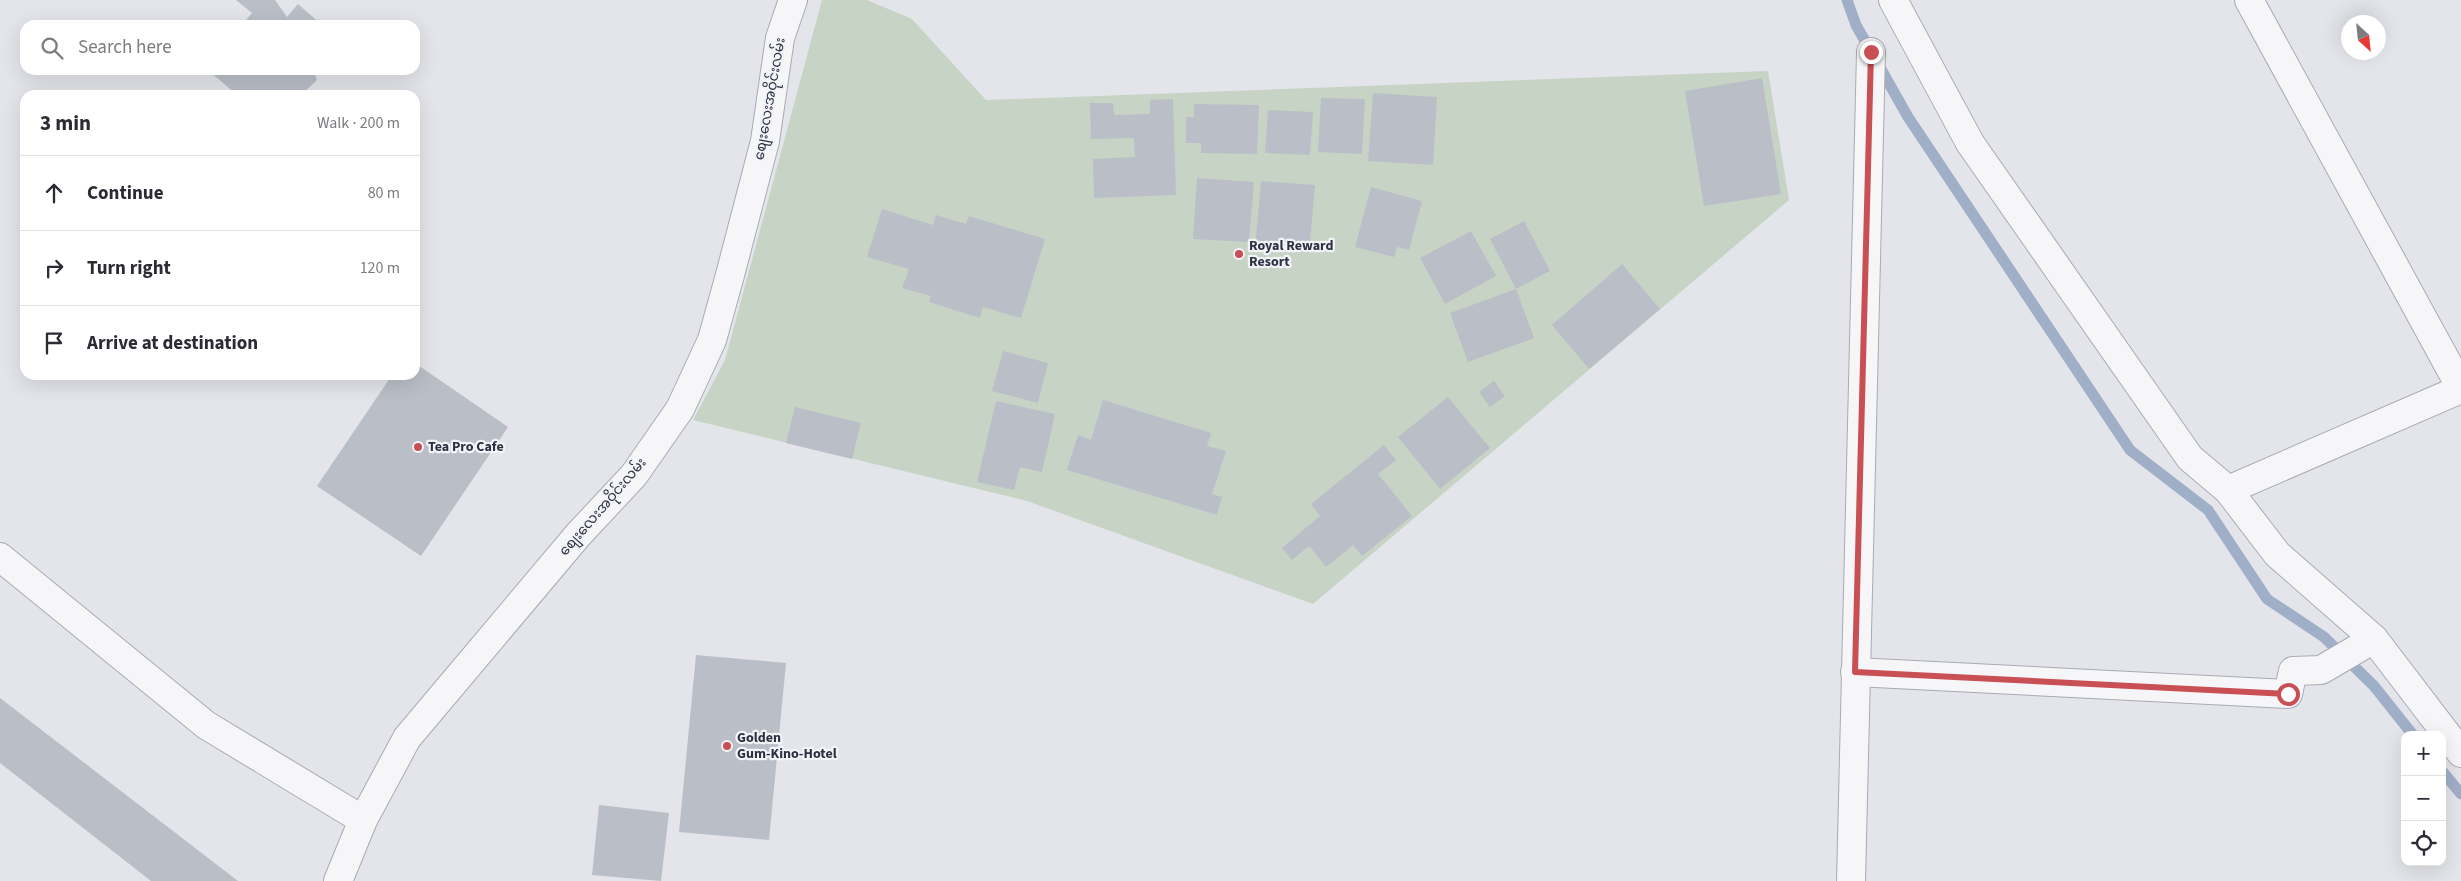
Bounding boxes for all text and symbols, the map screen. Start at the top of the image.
north arrow [2341,15,2386,60]
search box [20,20,420,75]
icon: search [38,34,66,62]
text: Search here [78,34,172,61]
street label: စျေးလေးအဝိုင်းလမ်း [748,36,792,162]
route end [1860,41,1883,64]
text: 3 min [40,108,91,138]
text: Walk · 200 m [317,112,400,134]
icon: ahead [40,179,68,207]
text: Continue [87,180,164,207]
text: 80 m [368,182,400,204]
place label: Royal Reward Resort [1249,236,1333,272]
marker: Royal Reward Resort [1233,248,1245,260]
icon: right [40,254,68,282]
text: Turn right [87,255,171,282]
text: 120 m [360,257,400,279]
icon: arrive [40,329,68,357]
text: Arrive at destination [87,330,258,357]
place label: Tea Pro Cafe [428,437,504,457]
marker: Tea Pro Cafe [412,441,424,453]
street label: စျေးလေးအဝိုင်းလမ်း [554,453,652,561]
route start [2277,683,2300,706]
place label: Golden Gum-Kino-Hotel [737,728,837,764]
map controls [2401,731,2446,866]
button: + [2401,731,2446,776]
marker: Golden Gum-Kino-Hotel [721,740,733,752]
button: − [2401,776,2446,821]
button: locate [2401,821,2446,866]

